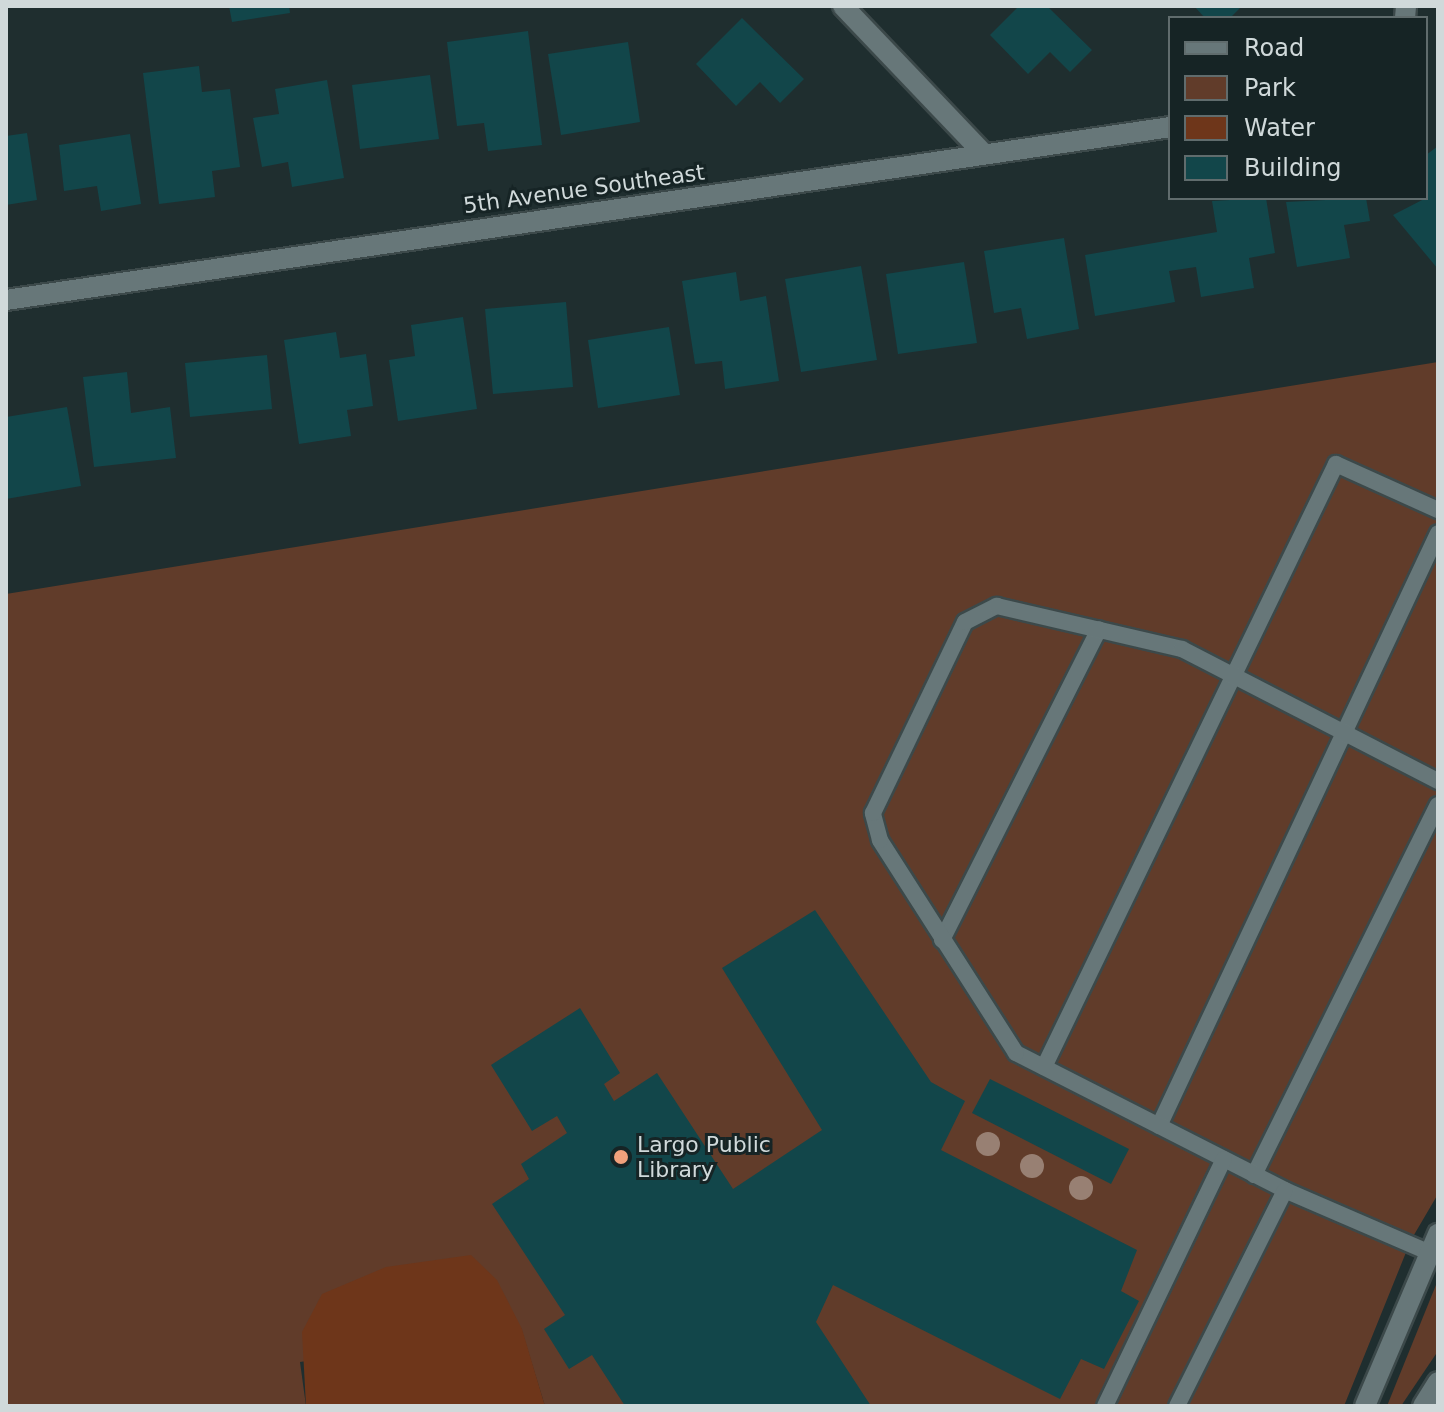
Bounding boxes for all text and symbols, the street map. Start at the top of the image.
legend [1168,16,1428,200]
text: Road [1244,34,1304,62]
text: Park [1244,74,1296,102]
text: Water [1244,114,1315,142]
text: Building [1244,154,1341,182]
street label: 5th Avenue Southeast [462,159,706,219]
place label: Largo Public Library [637,1131,771,1182]
marker: Largo Public Library [612,1148,630,1166]

